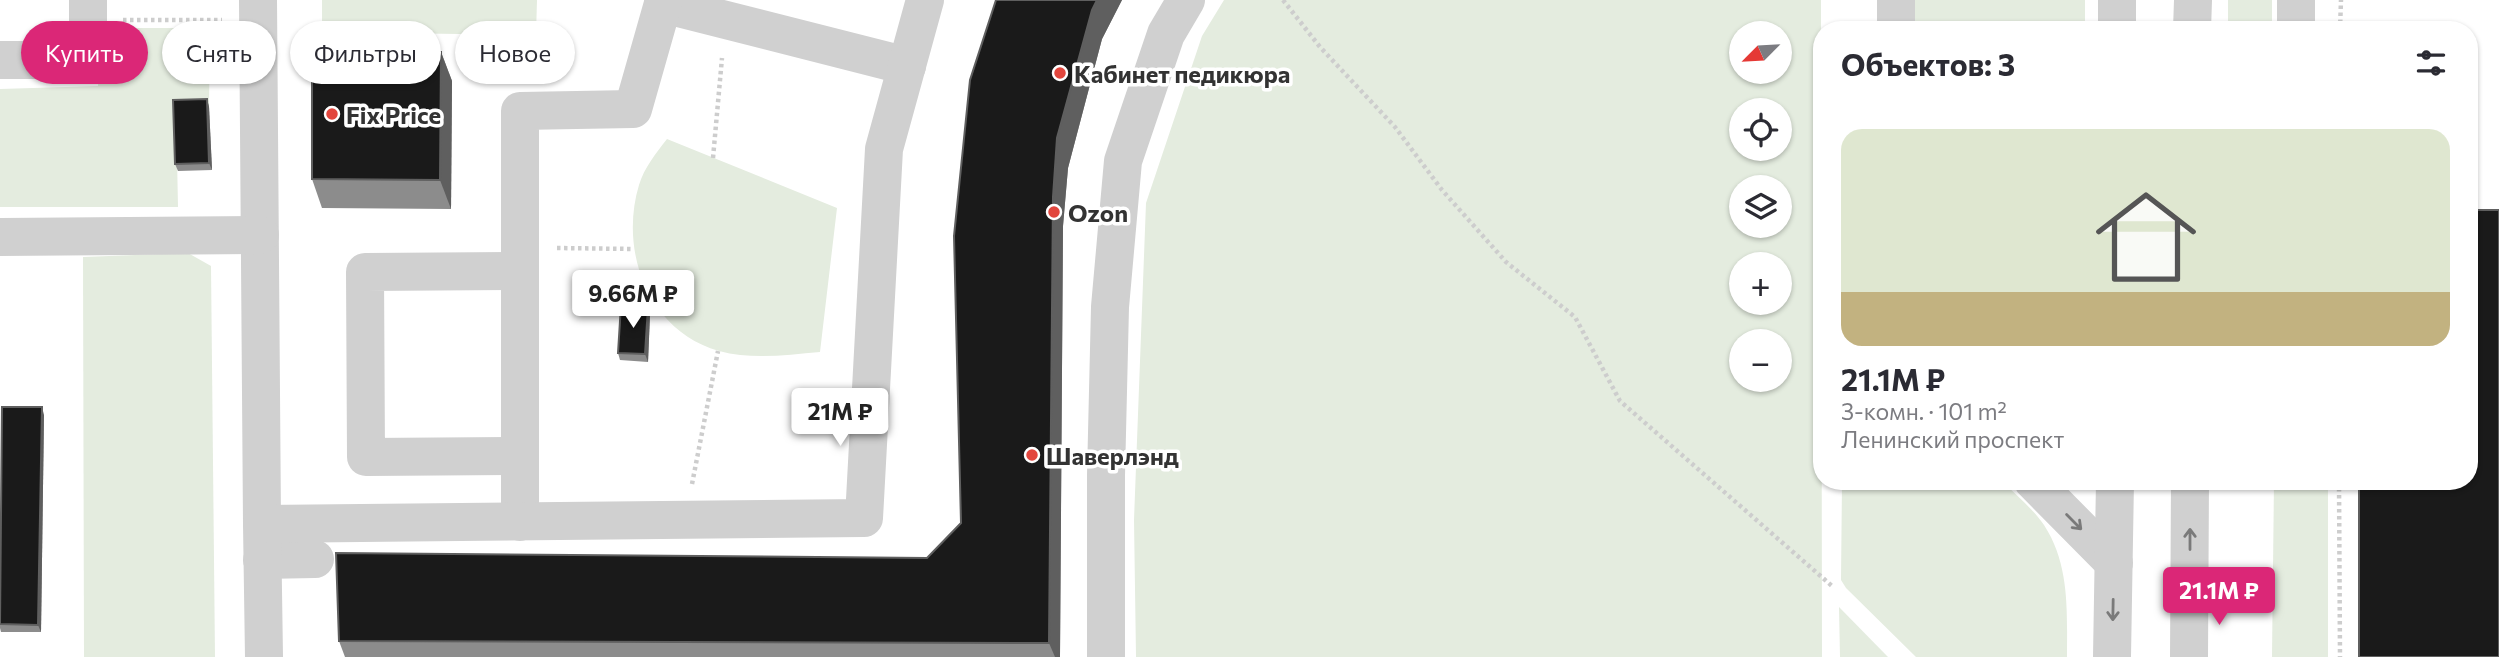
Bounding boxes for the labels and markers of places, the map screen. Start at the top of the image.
place label: Кабинет педикюра [1074,59,1290,88]
marker: Кабинет педикюра [1052,65,1068,81]
place label: Fix Price [346,100,441,129]
marker: Fix Price [324,106,340,122]
place label: Ozon [1068,198,1128,227]
marker: Ozon [1046,204,1062,220]
pin: 9.66M ₽ [568,270,698,330]
pin: 21M ₽ [791,388,889,448]
place label: Шаверлэнд [1046,441,1179,470]
marker: Шаверлэнд [1024,447,1040,463]
pin: 21.1M ₽ [2154,568,2284,627]

